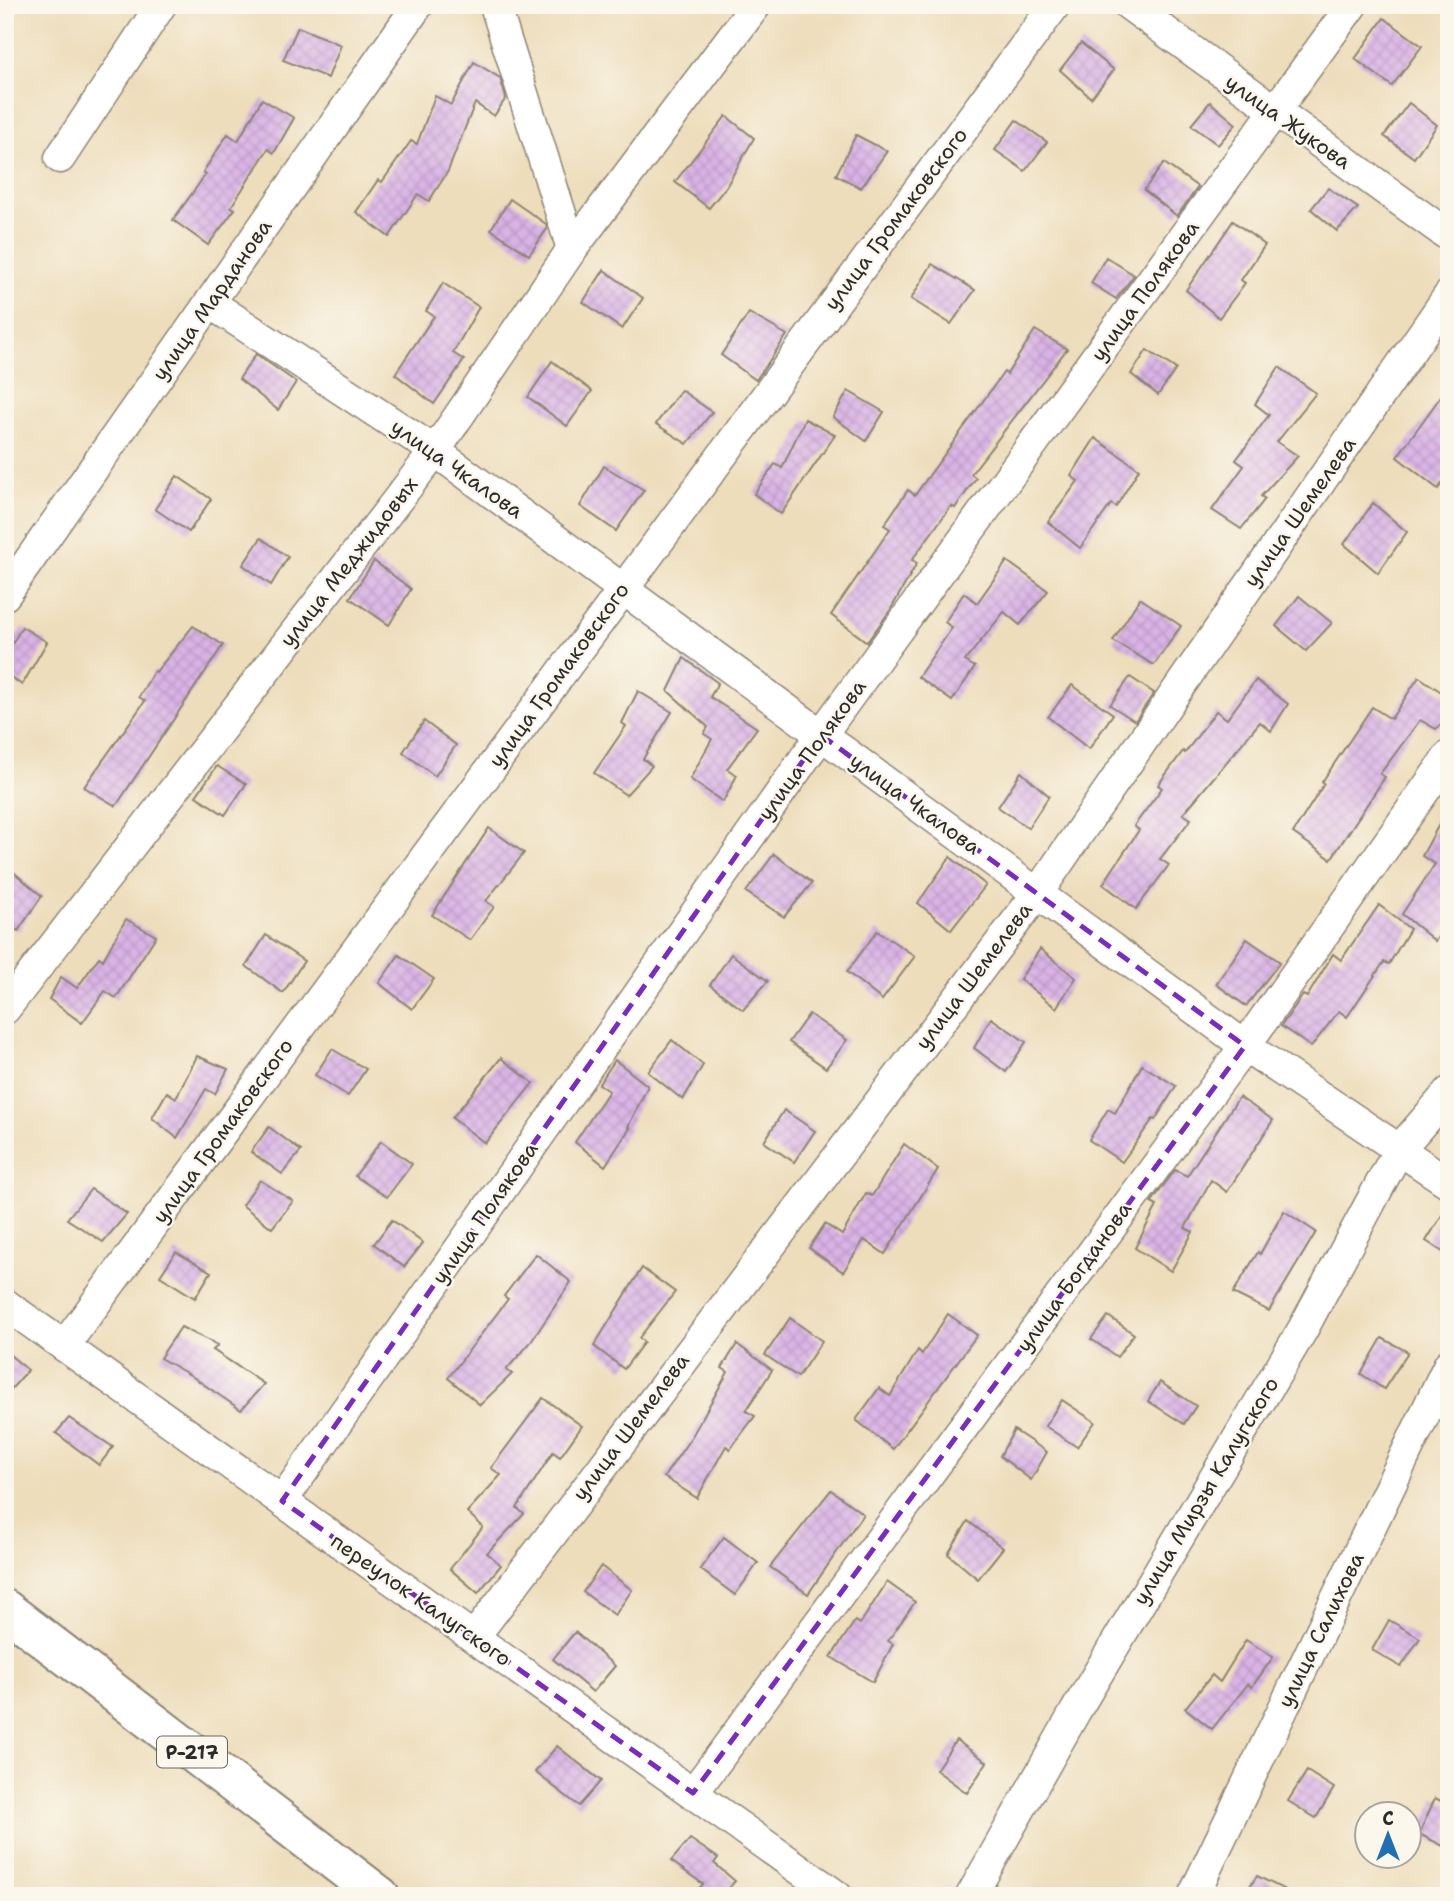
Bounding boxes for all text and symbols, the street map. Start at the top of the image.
street label: улица Жукова [1219,68,1357,176]
street label: улица Громаковского [818,122,974,316]
street label: улица Марданова [146,214,278,386]
street label: улица Полякова [1084,215,1206,367]
street label: улица Чкалова [385,413,529,525]
street label: улица Шемелева [1238,431,1362,593]
street label: улица Меджидовых [274,471,424,653]
street label: улица Громаковского [482,577,636,773]
street label: улица Полякова [751,674,873,826]
street label: улица Чкалова [844,747,986,861]
street label: улица Шемелева [909,897,1039,1055]
street label: улица Громаковского [146,1033,300,1229]
street label: улица Полякова [425,1136,545,1290]
street label: улица Богданова [1010,1196,1138,1358]
street label: улица Шемелева [566,1348,696,1506]
street label: улица Мирзы Калугского [1127,1372,1285,1610]
street label: переулок Калугского [325,1527,517,1673]
street label: улица Салихова [1271,1548,1371,1712]
road number: Р-217 [157,1736,227,1768]
north arrow [1352,1800,1422,1870]
text: С [1382,1806,1394,1831]

